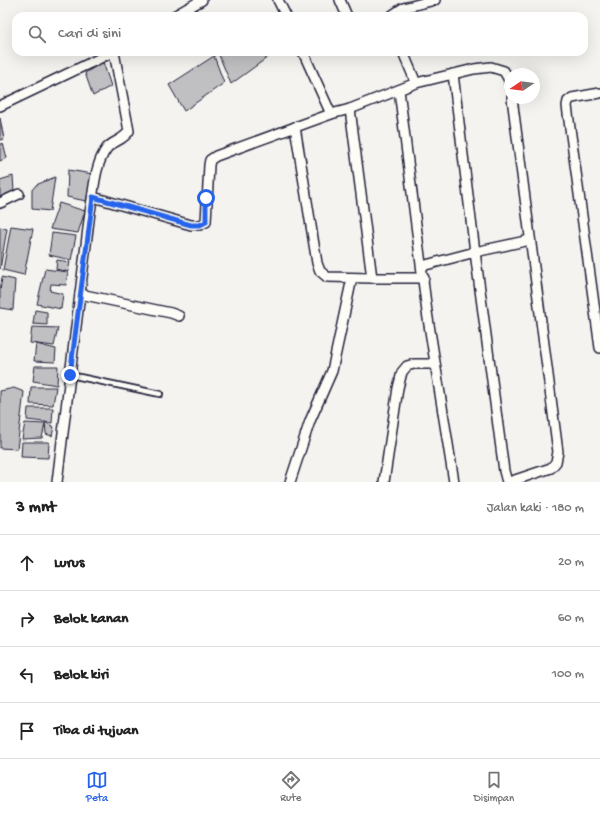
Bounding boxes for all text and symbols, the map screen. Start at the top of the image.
search box [12,12,588,56]
icon: search [26,23,48,45]
text: Cari di sini [58,25,121,43]
north arrow [504,68,540,104]
route start [197,189,215,207]
route end [61,366,79,384]
text: 3 mnt [16,498,56,518]
text: Jalan kaki · 180 m [487,501,584,516]
icon: ahead [16,552,38,574]
text: Lurus [54,554,84,572]
text: 20 m [558,555,584,570]
icon: right [16,608,38,630]
text: Belok kanan [54,610,128,628]
text: 60 m [558,611,584,626]
icon: left [16,664,38,686]
text: Belok kiri [54,666,109,684]
text: 100 m [552,667,584,682]
icon: arrive [16,720,38,742]
text: Tiba di tujuan [54,722,138,740]
tab: Peta [86,769,108,805]
tab: Rute [280,769,302,805]
tab: Disimpan [474,769,514,805]

